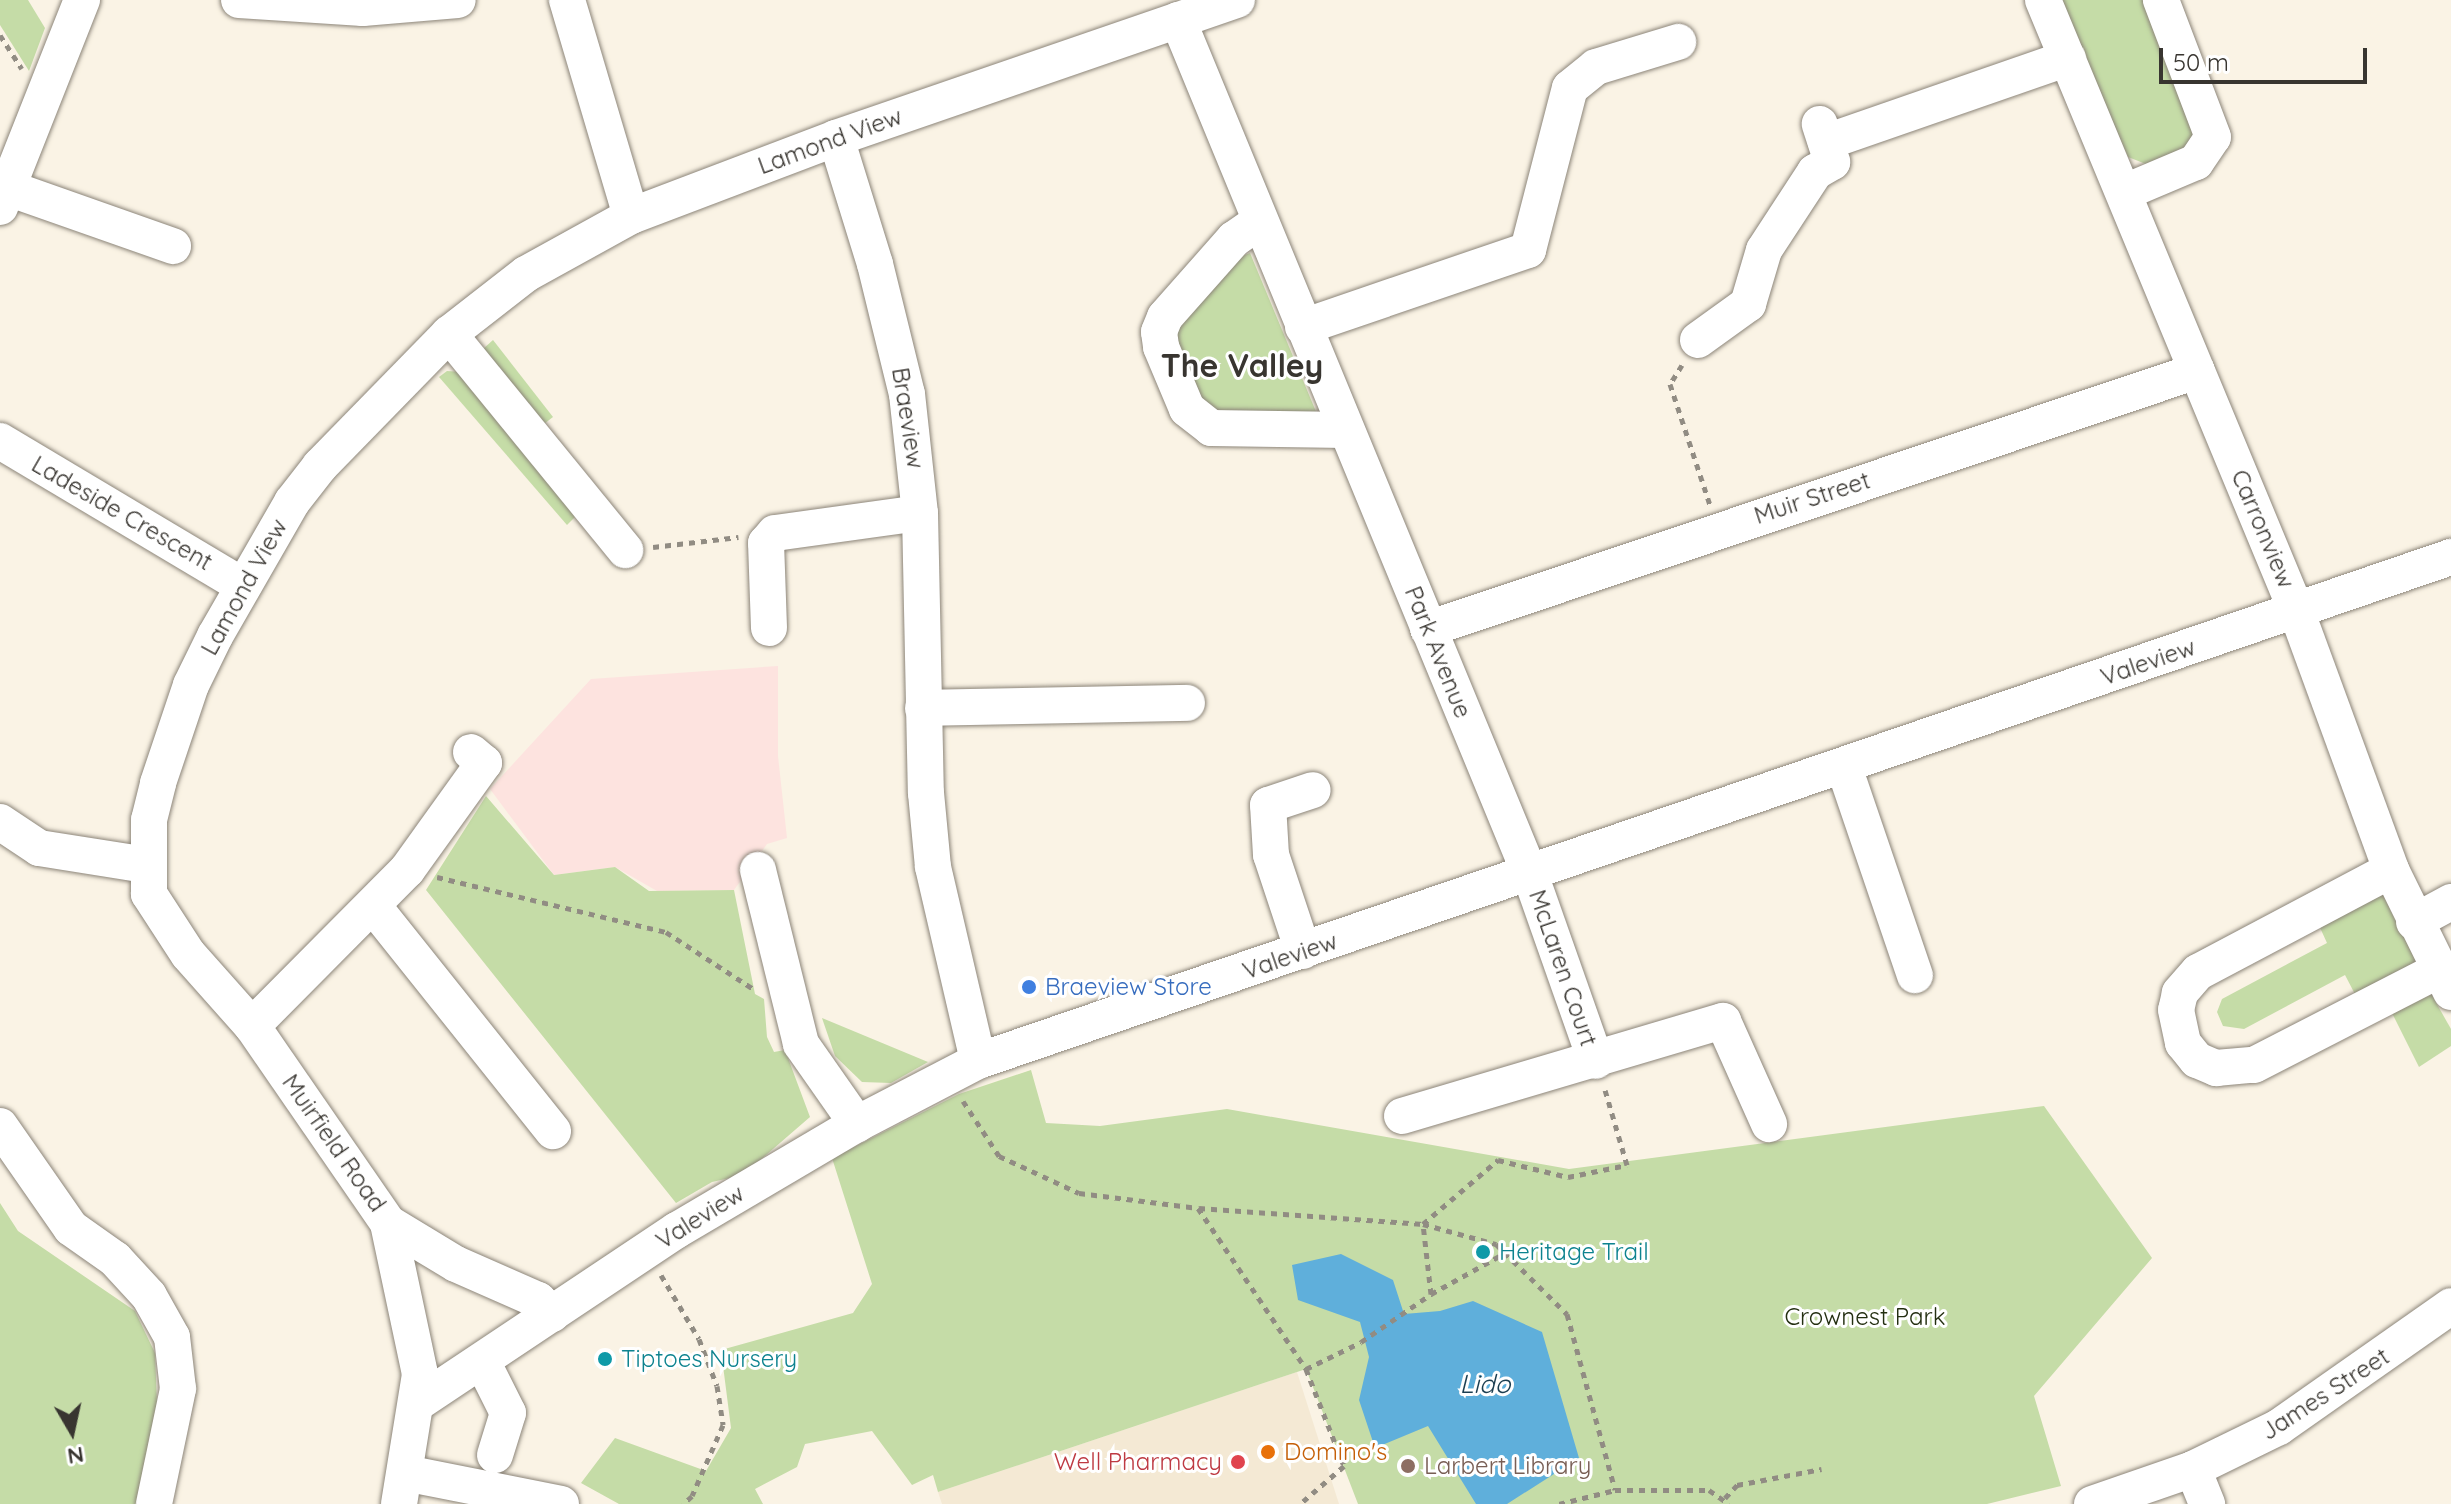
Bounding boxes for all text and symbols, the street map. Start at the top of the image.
scale bar [2163,32,2371,82]
text: 50 m [2173,47,2229,77]
street label: Lamond View [754,102,906,180]
district label: The Valley [1161,346,1323,384]
street label: Braeview [886,365,930,471]
street label: Ladeside Crescent [27,450,217,576]
street label: Carronview [2225,465,2301,593]
street label: Muir Street [1750,466,1874,530]
street label: Lamond View [195,514,293,660]
street label: Park Avenue [1399,582,1477,722]
street label: Valeview [2097,632,2199,692]
street label: McLaren Court [1523,886,1603,1050]
street label: Valeview [1239,926,1341,986]
place label: Braeview Store [1045,973,1212,1001]
marker: Braeview Store [1020,978,1038,996]
street label: Muirfield Road [276,1069,392,1217]
street label: Valeview [651,1179,749,1255]
place label: Heritage Trail [1499,1238,1649,1266]
marker: Heritage Trail [1474,1243,1492,1261]
park label: Crownest Park [1784,1303,1946,1331]
street label: James Street [2255,1342,2395,1446]
place label: Tiptoes Nursery [621,1345,797,1373]
marker: Tiptoes Nursery [596,1350,614,1368]
water label: Lido [1460,1368,1510,1400]
north arrow [32,1392,112,1472]
place label: Domino's [1284,1438,1387,1466]
text: N [66,1441,86,1471]
marker: Domino's [1259,1443,1277,1461]
place label: Well Pharmacy [1054,1448,1222,1476]
place label: Larbert Library [1424,1452,1591,1480]
marker: Well Pharmacy [1229,1453,1247,1471]
marker: Larbert Library [1399,1457,1417,1475]

